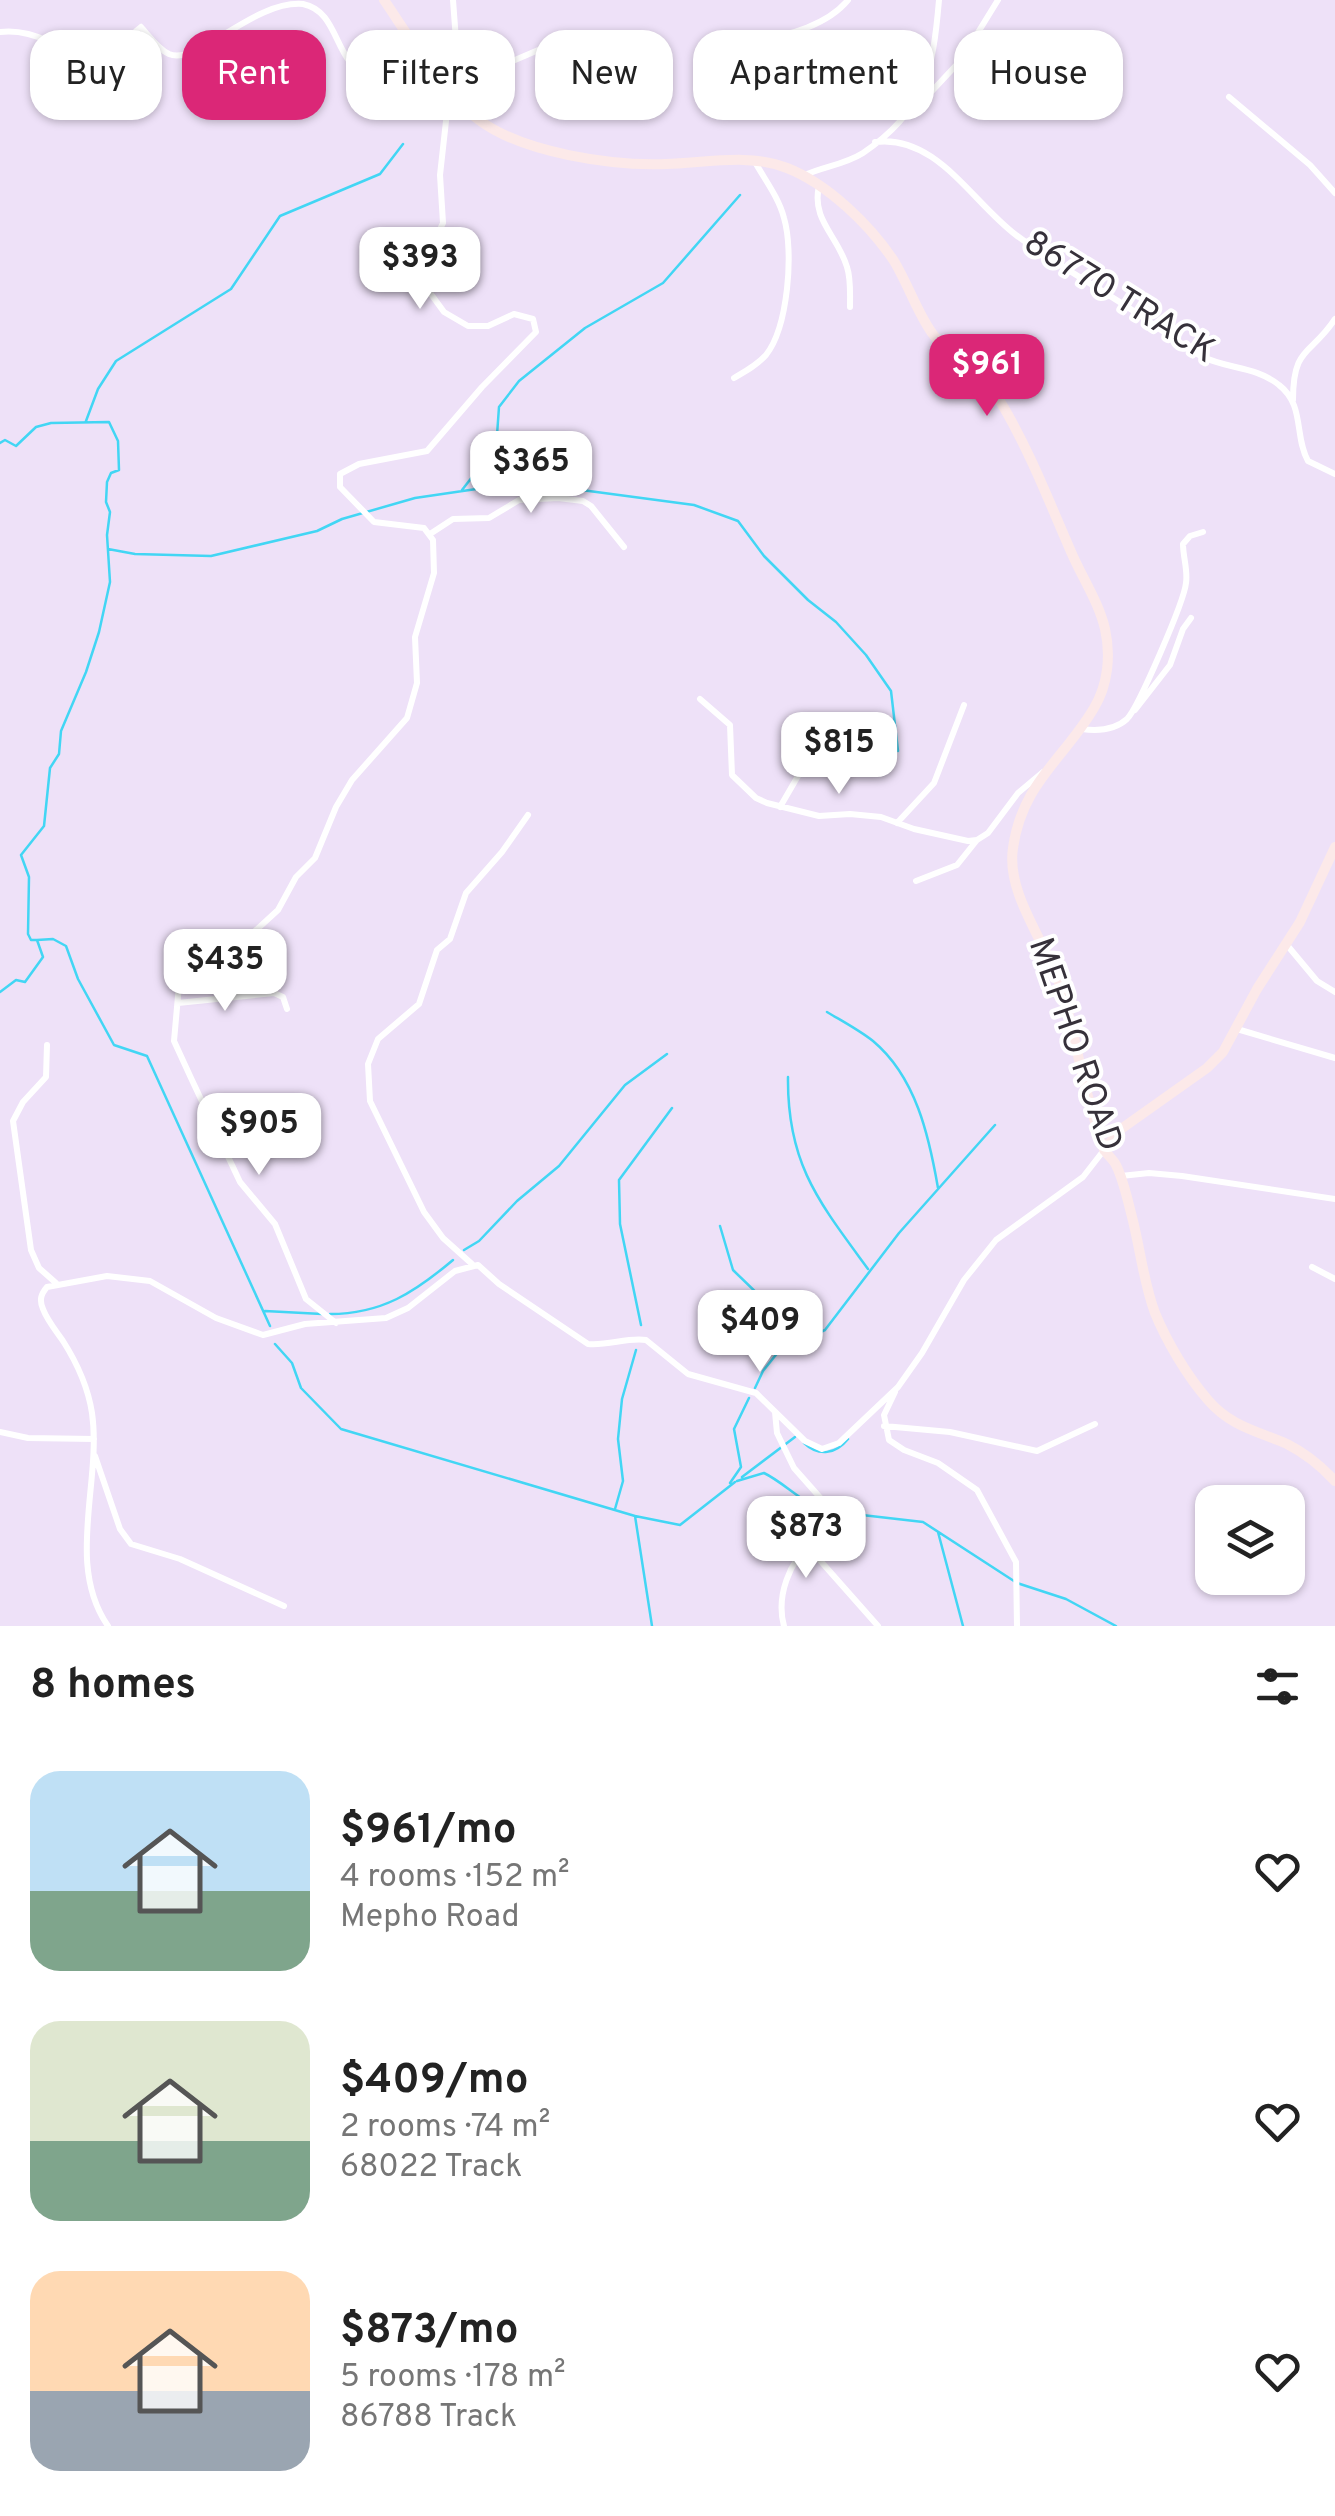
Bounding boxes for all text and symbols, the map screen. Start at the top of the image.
chip: Buy [30,30,162,120]
chip: Rent [182,30,326,120]
chip: Filters [346,30,515,120]
chip: New [535,30,673,120]
chip: Apartment [693,30,934,120]
chip: House [954,30,1123,120]
street label: 86770 TRACK [1015,222,1223,374]
pin: $393 [361,227,479,312]
text: $393 [381,239,459,279]
pin: $961 [928,334,1046,419]
text: $961 [951,346,1023,386]
pin: $365 [472,431,590,516]
text: $365 [492,443,570,483]
pin: $815 [780,712,898,797]
text: $815 [803,724,875,764]
pin: $435 [166,929,284,1014]
street label: MEPHO ROAD [1017,932,1131,1158]
text: $435 [186,941,264,981]
pin: $905 [200,1093,318,1178]
text: $905 [219,1105,299,1145]
pin: $409 [701,1290,819,1375]
text: $409 [720,1302,800,1342]
map controls [1195,1485,1305,1595]
button: layers [1195,1485,1305,1595]
pin: $873 [747,1496,865,1581]
text: $873 [769,1508,843,1548]
icon: filters [1250,1659,1305,1714]
text: 8 homes [30,1660,196,1713]
text: $961/mo [340,1805,517,1858]
icon: home [110,1811,230,1931]
icon: heart [1250,1844,1305,1899]
text: 4 rooms · 152 m² [340,1858,570,1898]
text: Mepho Road [340,1898,519,1938]
text: $409/mo [340,2055,529,2108]
icon: home [110,2061,230,2181]
icon: heart [1250,2094,1305,2149]
text: 2 rooms · 74 m² [340,2108,550,2148]
text: 68022 Track [340,2148,522,2188]
text: $873/mo [340,2305,518,2358]
icon: home [110,2311,230,2431]
icon: heart [1250,2344,1305,2399]
text: 5 rooms · 178 m² [340,2358,566,2398]
text: 86788 Track [340,2398,517,2438]

